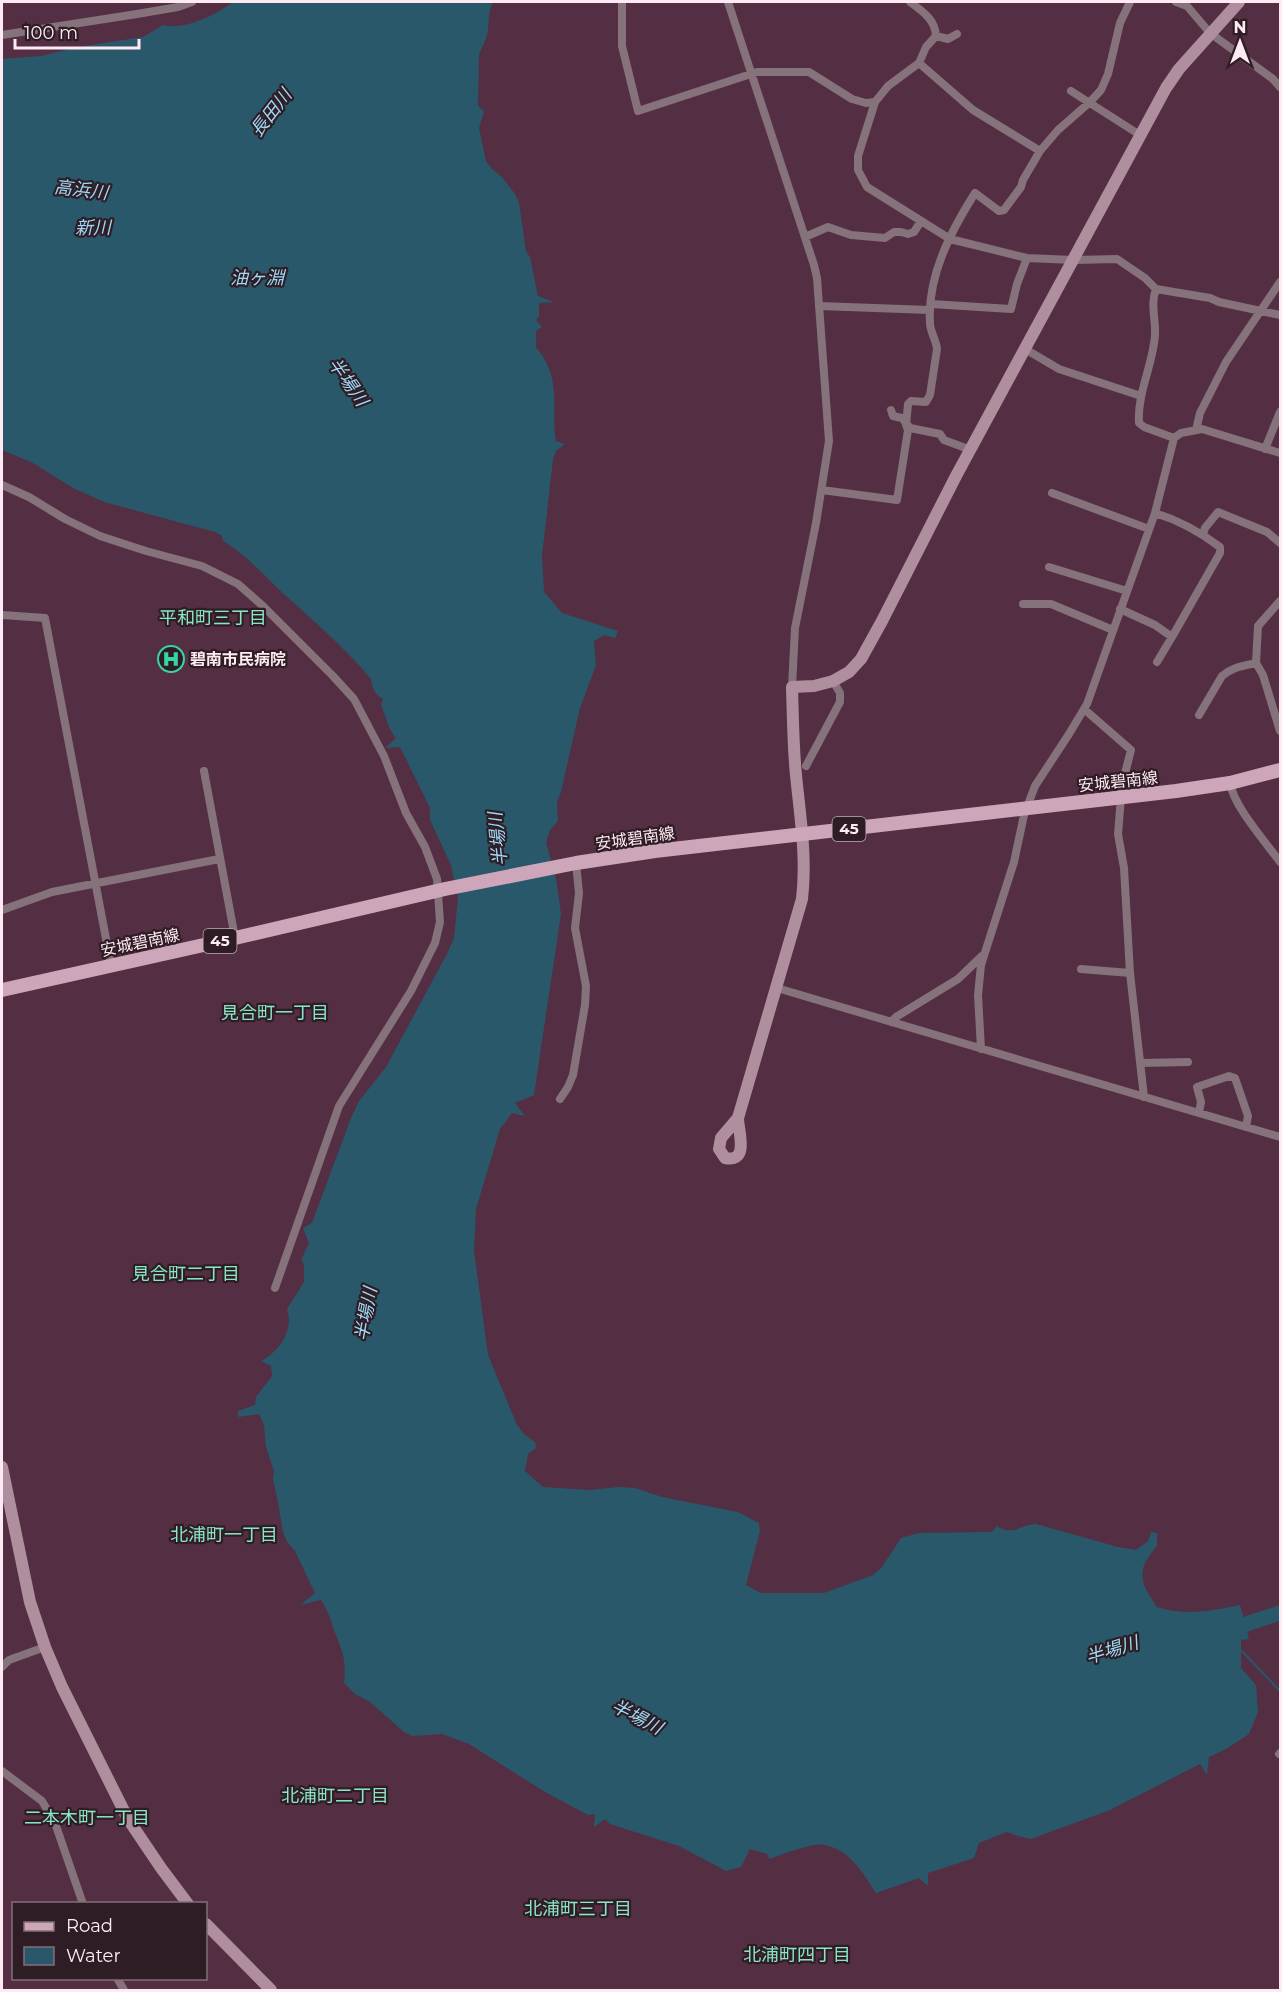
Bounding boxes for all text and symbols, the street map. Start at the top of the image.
scale bar [15,12,140,50]
north arrow [1210,12,1270,72]
text: N [1234,18,1246,37]
text: 100 m [24,22,78,44]
water label: 長田川 [246,83,298,141]
water label: 高浜川 [53,176,111,204]
water label: 新川 [75,217,113,239]
water label: 油ヶ淵 [230,267,287,289]
water label: 半場川 [324,354,374,412]
district label: 平和町三丁目 [159,607,267,629]
hospital icon: 碧南市民病院 [156,644,186,674]
place label: 碧南市民病院 [190,650,286,669]
street label: 安城碧南線 [1077,768,1159,795]
water label: 半場川 [484,809,512,867]
road number: 45 [832,817,866,841]
street label: 安城碧南線 [594,824,676,853]
street label: 安城碧南線 [99,925,181,960]
road number: 45 [204,929,236,953]
district label: 見合町一丁目 [221,1002,329,1024]
district label: 見合町二丁目 [132,1263,240,1285]
water label: 半場川 [350,1284,382,1342]
district label: 北浦町一丁目 [170,1524,278,1546]
water label: 半場川 [1083,1631,1143,1668]
water label: 半場川 [608,1695,668,1740]
district label: 北浦町二丁目 [281,1785,389,1807]
district label: 二本木町一丁目 [24,1807,150,1829]
district label: 北浦町三丁目 [524,1898,632,1920]
legend [12,1902,207,1980]
text: Road [66,1915,113,1937]
district label: 北浦町四丁目 [743,1944,851,1966]
text: Water [66,1945,121,1967]

